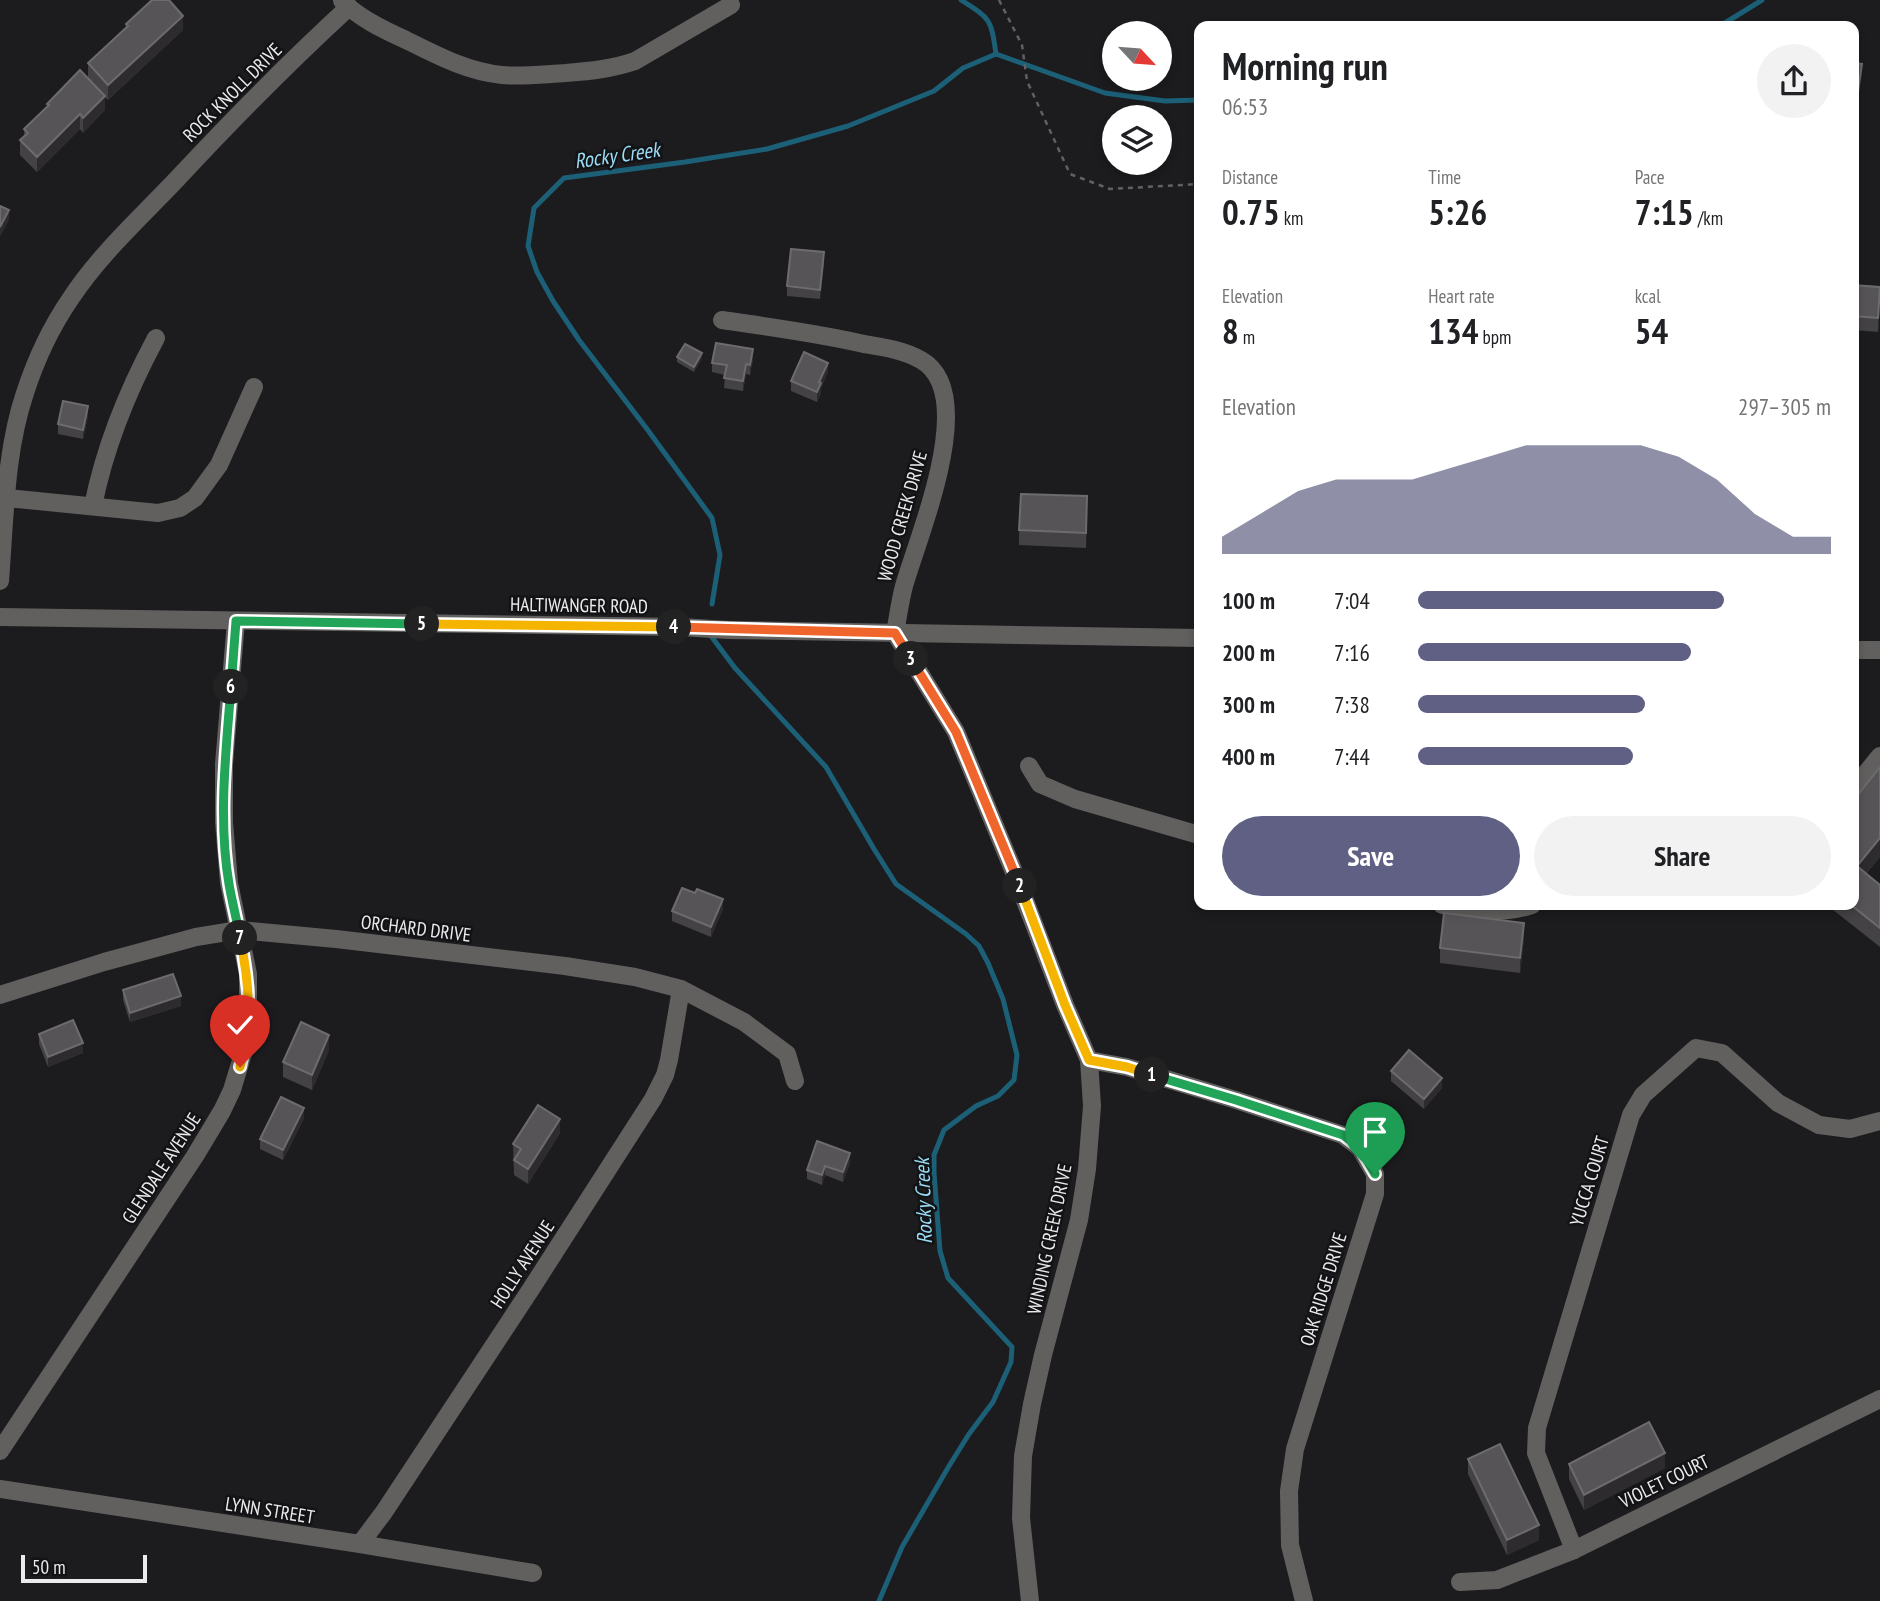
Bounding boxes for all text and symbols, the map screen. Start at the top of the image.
north arrow [1102,21,1172,91]
map controls [1102,21,1172,175]
street label: ROCK KNOLL DRIVE [177,37,287,147]
text: Morning run [1222,41,1388,90]
button: share [1757,44,1831,118]
text: 06:53 [1222,92,1268,121]
button: layers [1102,105,1172,175]
water label: Rocky Creek [572,135,664,174]
text: Distance [1222,165,1278,189]
text: Time [1428,165,1461,189]
text: Pace [1635,165,1665,189]
text: 0.75 [1222,189,1280,235]
text: 5:26 [1428,189,1487,235]
text: 7:15 [1635,189,1694,235]
text: km [1280,206,1303,230]
text: /km [1694,206,1723,230]
text: Elevation [1222,284,1283,308]
text: Heart rate [1428,284,1495,308]
text: kcal [1635,284,1661,308]
text: 8 [1222,308,1239,354]
text: 134 [1428,308,1479,354]
text: 54 [1635,308,1668,354]
text: m [1239,325,1255,349]
text: bpm [1479,325,1511,349]
text: Elevation [1222,392,1296,421]
text: 297–305 m [1738,392,1831,421]
street label: WOOD CREEK DRIVE [872,448,932,584]
text: 100 m [1222,586,1275,615]
text: 7:04 [1334,586,1370,615]
street label: HALTIWANGER ROAD [510,592,648,618]
pin: 5 [404,606,440,642]
pin: 4 [656,610,692,644]
text: 5 [417,611,426,635]
text: 4 [669,614,678,638]
text: 200 m [1222,638,1275,667]
text: 7:16 [1334,638,1370,667]
pin: 3 [894,642,928,676]
text: 3 [906,646,915,670]
pin: 6 [214,670,248,704]
text: 6 [226,674,235,698]
text: 300 m [1222,690,1275,719]
text: 7:38 [1334,690,1370,719]
text: 400 m [1222,742,1275,771]
text: 7:44 [1334,742,1370,771]
button: Save [1222,816,1520,896]
button: Share [1534,816,1831,896]
pin: 2 [1002,868,1038,903]
text: 2 [1015,873,1024,897]
street label: ORCHARD DRIVE [360,909,472,947]
pin: 7 [222,920,258,956]
text: 7 [235,925,244,949]
pin [210,995,270,1067]
icon: check [221,1006,259,1044]
pin: 1 [1134,1058,1170,1092]
text: 1 [1147,1062,1156,1086]
pin [1345,1102,1405,1174]
street label: GLENDALE AVENUE [116,1108,206,1228]
icon: arrive [1356,1113,1394,1151]
street label: YUCCA COURT [1564,1133,1614,1229]
water label: Rocky Creek [908,1155,938,1245]
street label: WINDING CREEK DRIVE [1021,1162,1077,1316]
street label: HOLLY AVENUE [485,1216,559,1312]
street label: OAK RIDGE DRIVE [1294,1229,1352,1349]
street label: VIOLET COURT [1614,1449,1713,1513]
street label: LYNN STREET [224,1491,317,1529]
scale bar [21,1552,147,1584]
text: 50 m [32,1555,66,1579]

